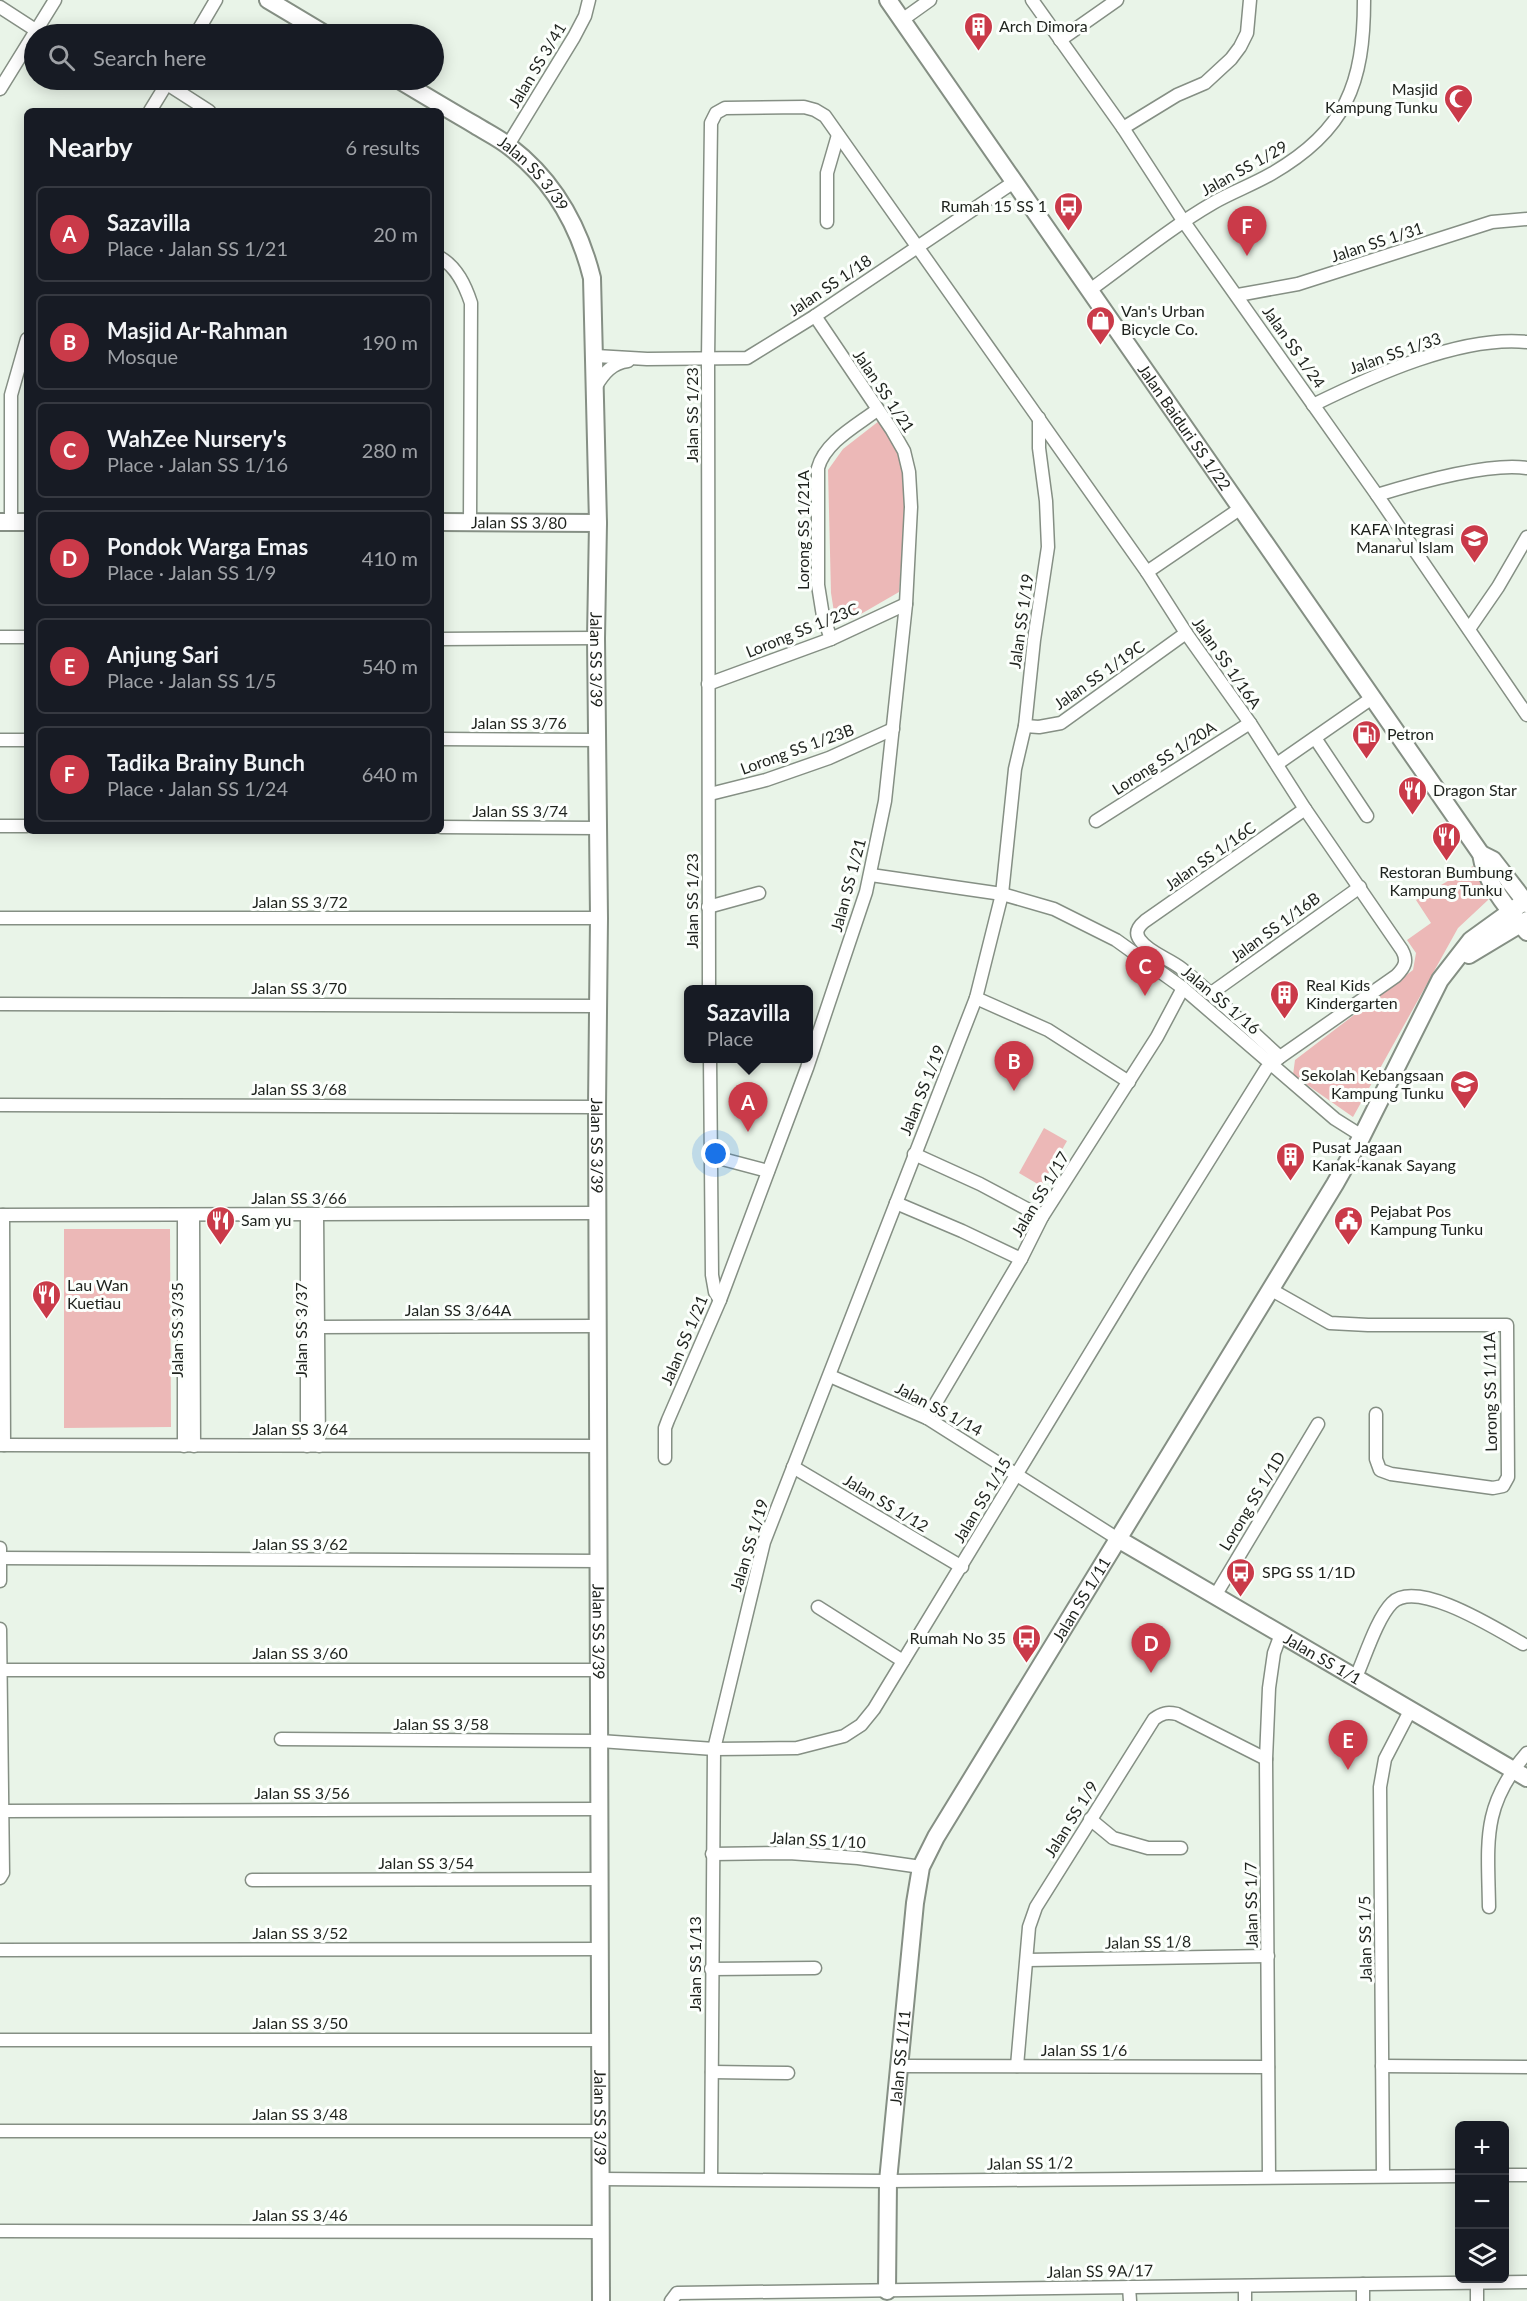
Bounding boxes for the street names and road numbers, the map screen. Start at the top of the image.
street label: Jalan SS 3/41 [504,19,569,111]
street label: Jalan SS 3/39 [495,131,573,214]
street label: Jalan SS 1/29 [1197,136,1290,199]
street label: Jalan SS 1/31 [1328,218,1425,265]
street label: Jalan SS 1/18 [785,250,875,319]
street label: Jalan SS 1/24 [1259,302,1330,391]
street label: Jalan SS 1/33 [1347,328,1443,377]
street label: Jalan SS 1/21 [850,346,919,436]
street label: Jalan Baiduri SS 1/22 [1135,360,1235,494]
street label: Jalan SS 1/23 [682,367,701,463]
street label: Lorong SS 1/21A [793,470,812,590]
street label: Jalan SS 3/80 [471,512,567,532]
street label: Jalan SS 1/19 [1004,572,1037,670]
street label: Lorong SS 1/23C [743,598,861,661]
street label: Jalan SS 3/39 [587,612,607,708]
street label: Jalan SS 1/16A [1189,614,1266,712]
street label: Jalan SS 1/19C [1050,636,1148,713]
street label: Jalan SS 3/76 [471,713,567,732]
street label: Lorong SS 1/20A [1108,717,1219,798]
street label: Lorong SS 1/23B [737,719,856,778]
street label: Jalan SS 3/74 [472,801,568,820]
street label: Jalan SS 1/16C [1161,817,1259,894]
street label: Jalan SS 1/21 [826,836,869,934]
street label: Jalan SS 1/23 [682,853,701,949]
street label: Jalan SS 1/16B [1226,888,1323,965]
street label: Jalan SS 3/72 [252,892,348,911]
street label: Jalan SS 1/16 [1179,962,1264,1038]
street label: Jalan SS 3/70 [251,978,347,997]
street label: Jalan SS 1/19 [895,1042,948,1138]
street label: Jalan SS 3/68 [251,1079,347,1098]
street label: Jalan SS 3/39 [588,1098,607,1194]
street label: Jalan SS 1/17 [1007,1148,1072,1240]
street label: Jalan SS 3/66 [251,1188,347,1207]
street label: Jalan SS 3/35 [167,1282,186,1378]
street label: Jalan SS 3/37 [291,1282,310,1378]
street label: Jalan SS 1/21 [656,1292,711,1388]
street label: Jalan SS 3/64A [405,1300,511,1319]
street label: Lorong SS 1/11A [1479,1332,1500,1452]
street label: Jalan SS 1/14 [893,1378,986,1439]
street label: Jalan SS 3/64 [252,1419,348,1438]
street label: Lorong SS 1/1D [1215,1448,1289,1554]
street label: Jalan SS 1/15 [949,1454,1014,1546]
street label: Jalan SS 1/12 [840,1470,932,1535]
street label: Jalan SS 1/19 [725,1496,772,1593]
street label: Jalan SS 3/62 [252,1534,348,1553]
street label: Jalan SS 1/11 [1048,1553,1114,1645]
street label: Jalan SS 3/39 [590,1584,609,1680]
street label: Jalan SS 1/1 [1281,1628,1365,1688]
street label: Jalan SS 3/60 [252,1643,348,1662]
street label: Jalan SS 3/58 [393,1714,489,1733]
street label: Jalan SS 1/9 [1040,1777,1102,1860]
street label: Jalan SS 3/56 [254,1783,350,1802]
street label: Jalan SS 1/10 [770,1828,866,1851]
street label: Jalan SS 3/54 [378,1853,474,1872]
street label: Jalan SS 1/7 [1240,1862,1261,1948]
street label: Jalan SS 1/5 [1354,1896,1375,1982]
street label: Jalan SS 1/13 [685,1916,704,2012]
street label: Jalan SS 3/52 [252,1923,348,1942]
street label: Jalan SS 1/8 [1105,1931,1191,1952]
street label: Jalan SS 1/11 [885,2009,914,2106]
street label: Jalan SS 3/50 [252,2013,348,2032]
street label: Jalan SS 1/6 [1041,2040,1127,2059]
street label: Jalan SS 3/39 [591,2070,611,2166]
street label: Jalan SS 3/48 [252,2104,348,2123]
street label: Jalan SS 1/2 [987,2152,1073,2173]
street label: Jalan SS 3/46 [252,2205,348,2224]
street label: Jalan SS 9A/17 [1047,2260,1153,2281]

